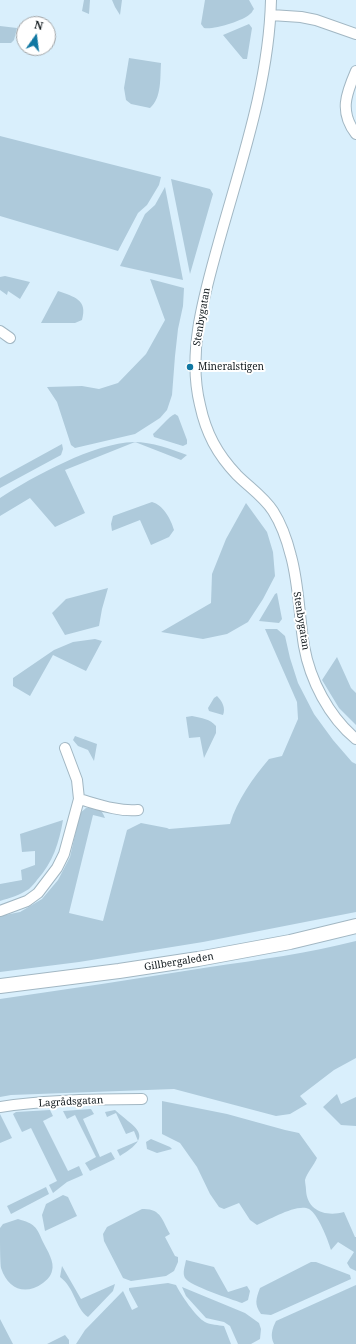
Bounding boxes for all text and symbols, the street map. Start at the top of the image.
north arrow [16,16,56,56]
text: N [33,17,45,33]
street label: Stenbygatan [191,287,213,347]
place label: Mineralstigen [198,361,264,373]
marker: Mineralstigen [185,362,195,372]
street label: Stenbygatan [290,591,312,651]
street label: Gillbergaleden [143,951,215,973]
street label: Lagrådsgatan [38,1094,104,1110]

